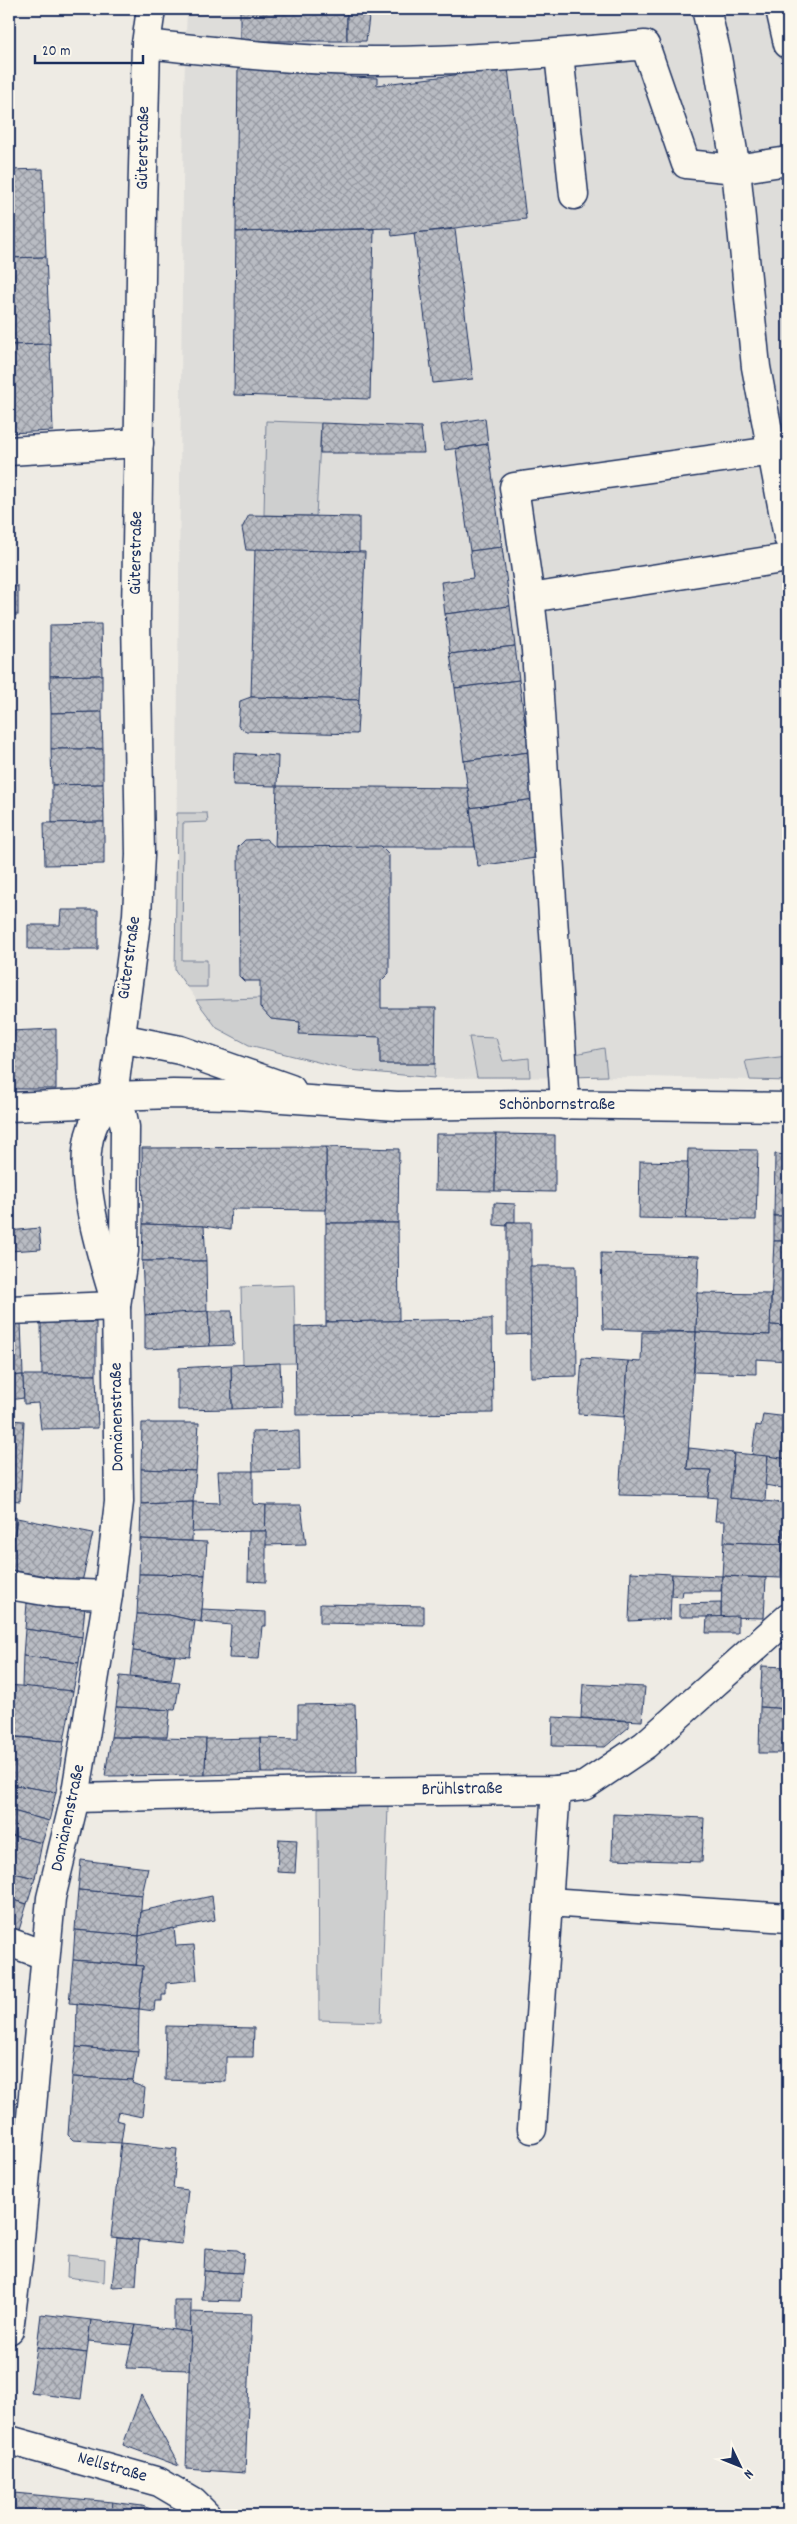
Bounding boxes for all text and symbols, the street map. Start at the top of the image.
scale bar [35,32,142,64]
text: 20 m [42,41,70,63]
street label: Güterstraße [131,106,157,190]
street label: Güterstraße [124,511,150,595]
street label: Güterstraße [112,915,148,1001]
street label: Schönbornstraße [499,1093,615,1118]
street label: Domänenstraße [105,1362,131,1472]
street label: Domänenstraße [45,1762,93,1874]
street label: Brühlstraße [421,1777,503,1803]
north arrow [714,2442,764,2492]
street label: Nellstraße [74,2446,150,2490]
text: N [738,2464,758,2483]

